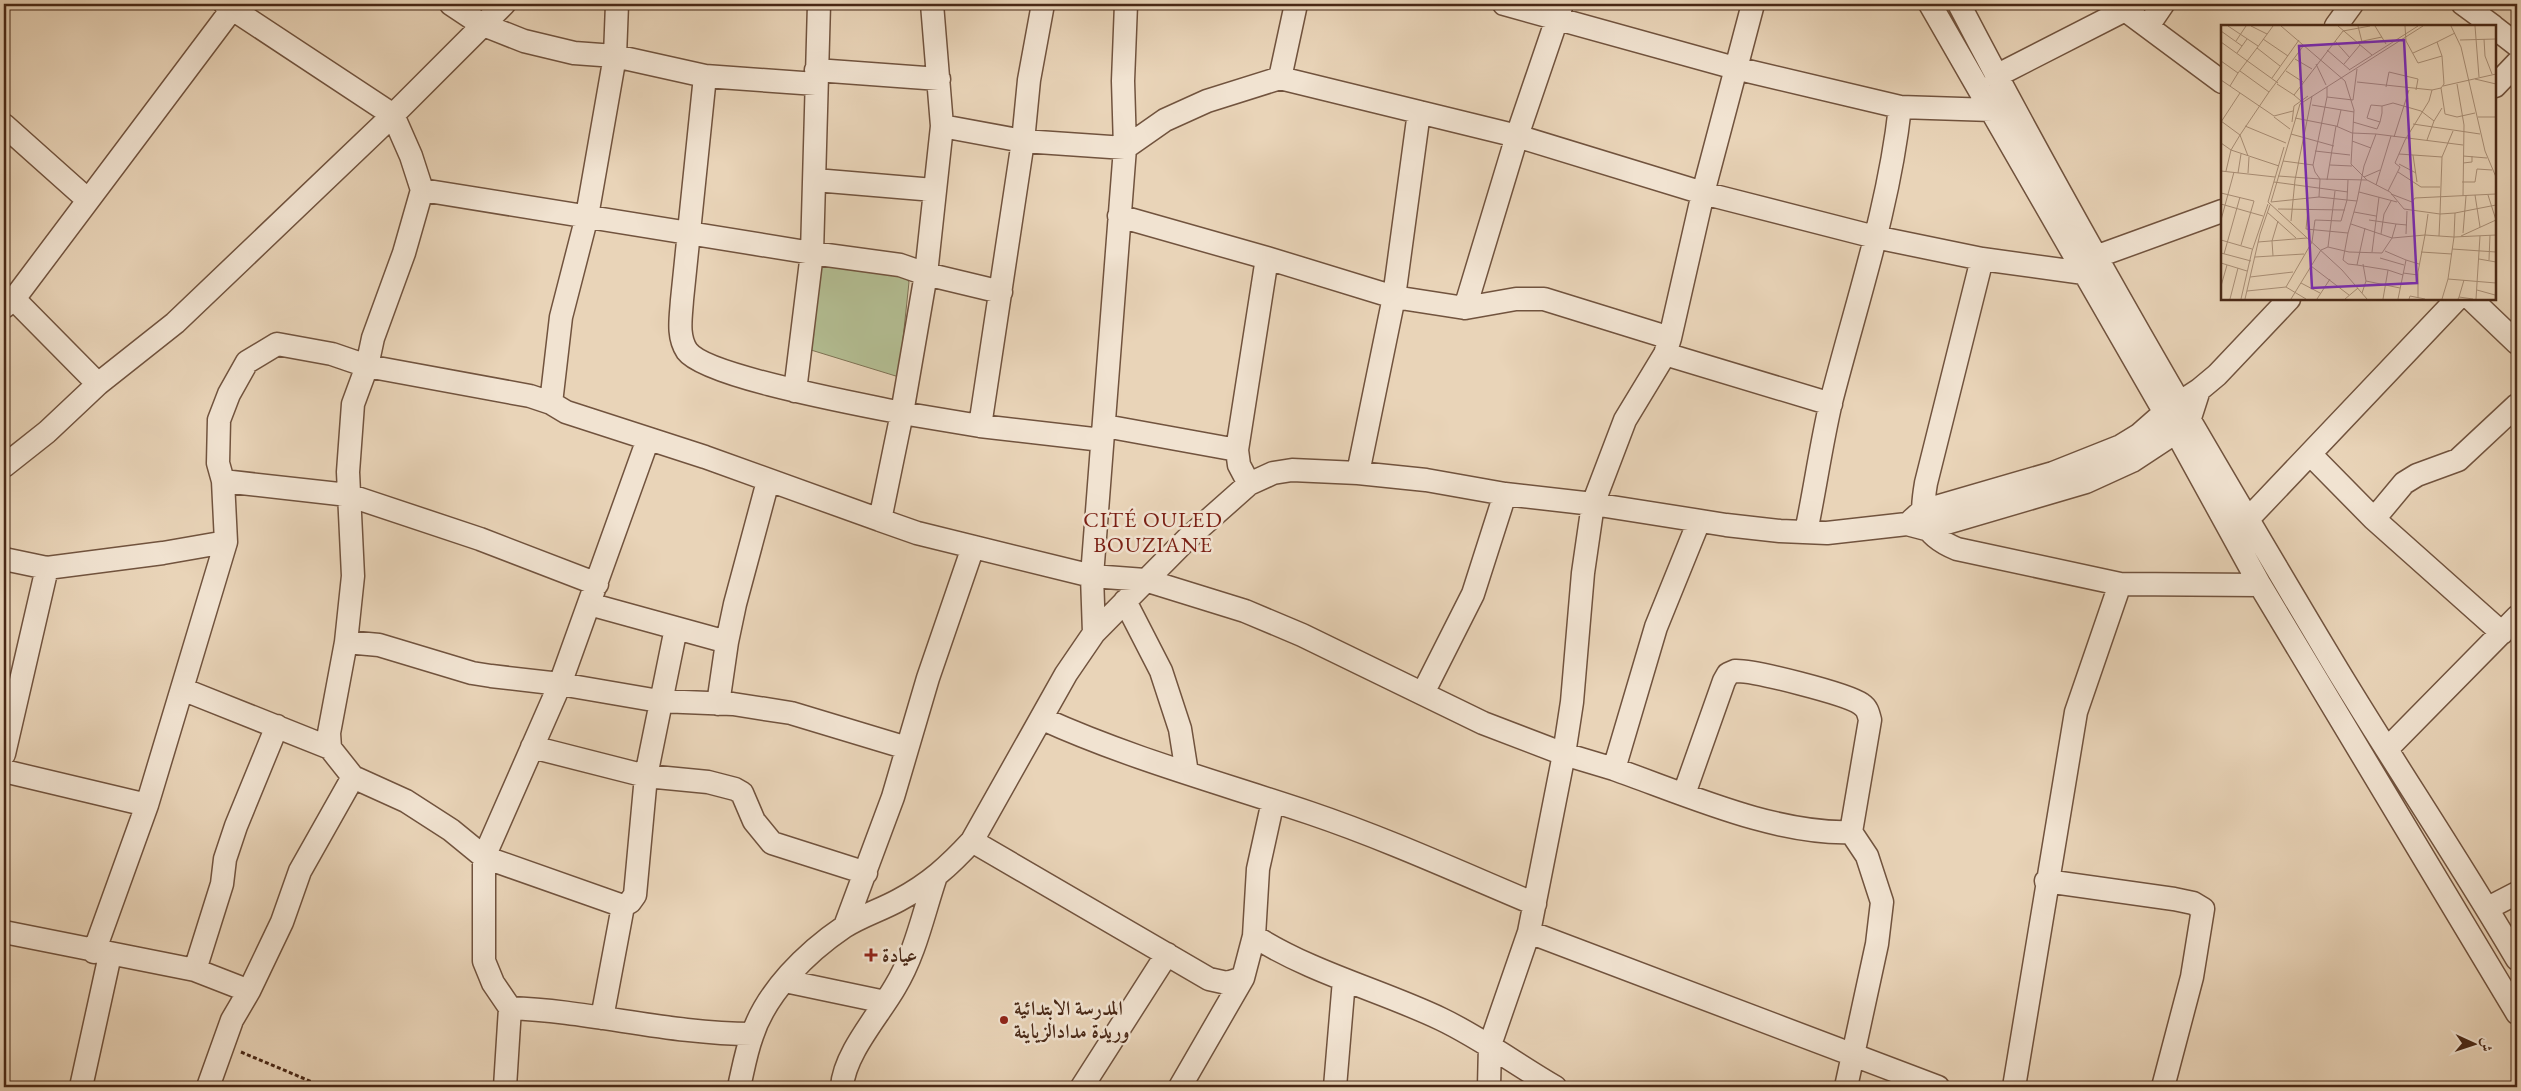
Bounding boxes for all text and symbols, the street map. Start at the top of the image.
inset map [2221,25,2496,300]
district label: CITÉ OULED BOUZIANE [1083,505,1223,559]
place label: عيادة [882,942,917,968]
marker: عيادة [864,948,878,962]
place label: المدرسة الابتدائية وريدة مدادالزياينة [1014,995,1129,1044]
marker: المدرسة الابتدائية وريدة مدادالزياينة [998,1014,1010,1026]
north arrow [2448,1018,2498,1068]
text: ش [2478,1037,2496,1052]

